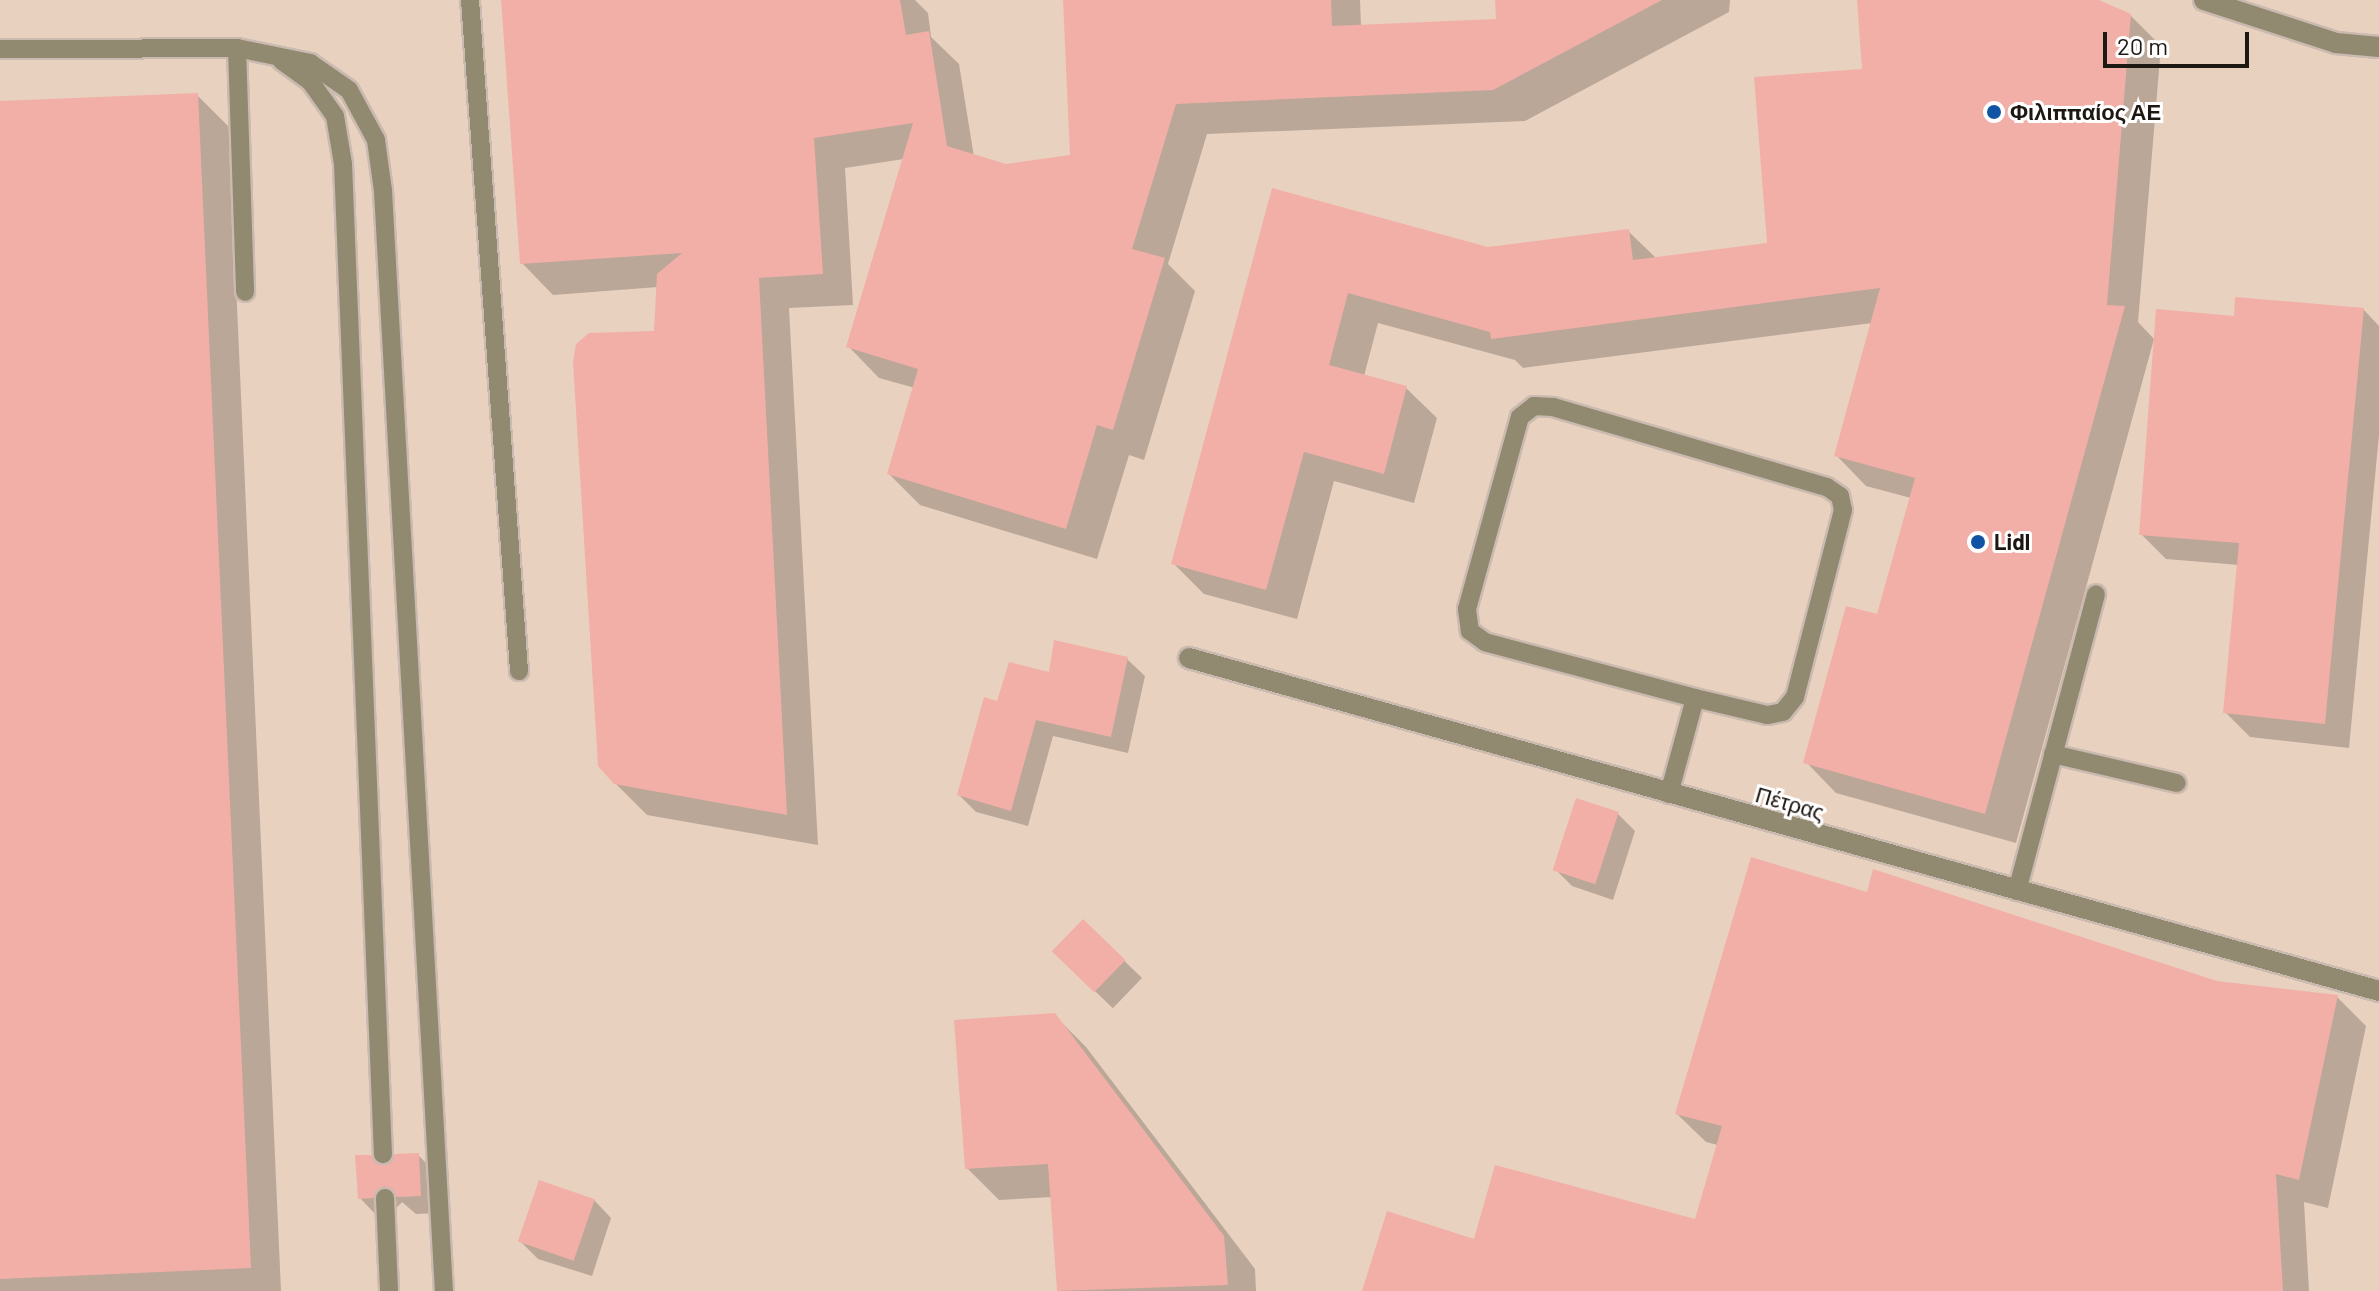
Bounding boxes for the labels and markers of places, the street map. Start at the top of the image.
place label: Φιλιππαίος ΑΕ [2010,99,2161,125]
marker: Φιλιππαίος ΑΕ [1985,103,2003,121]
place label: Lidl [1994,529,2030,555]
marker: Lidl [1969,533,1987,551]

